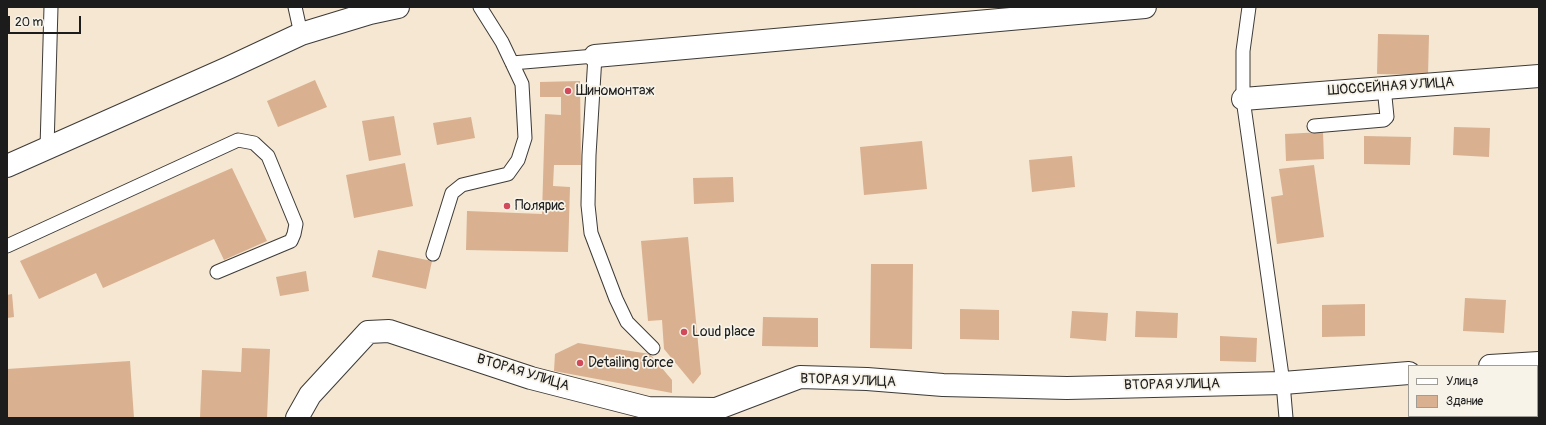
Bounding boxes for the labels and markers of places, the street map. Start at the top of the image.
place label: Шиномонтаж [576,83,654,99]
marker: Шиномонтаж [563,86,573,96]
place label: Полярис [515,198,565,214]
marker: Полярис [502,201,512,211]
place label: Loud place [692,324,755,340]
marker: Loud place [679,327,689,337]
place label: Detailing force [588,355,673,371]
marker: Detailing force [575,358,585,368]

